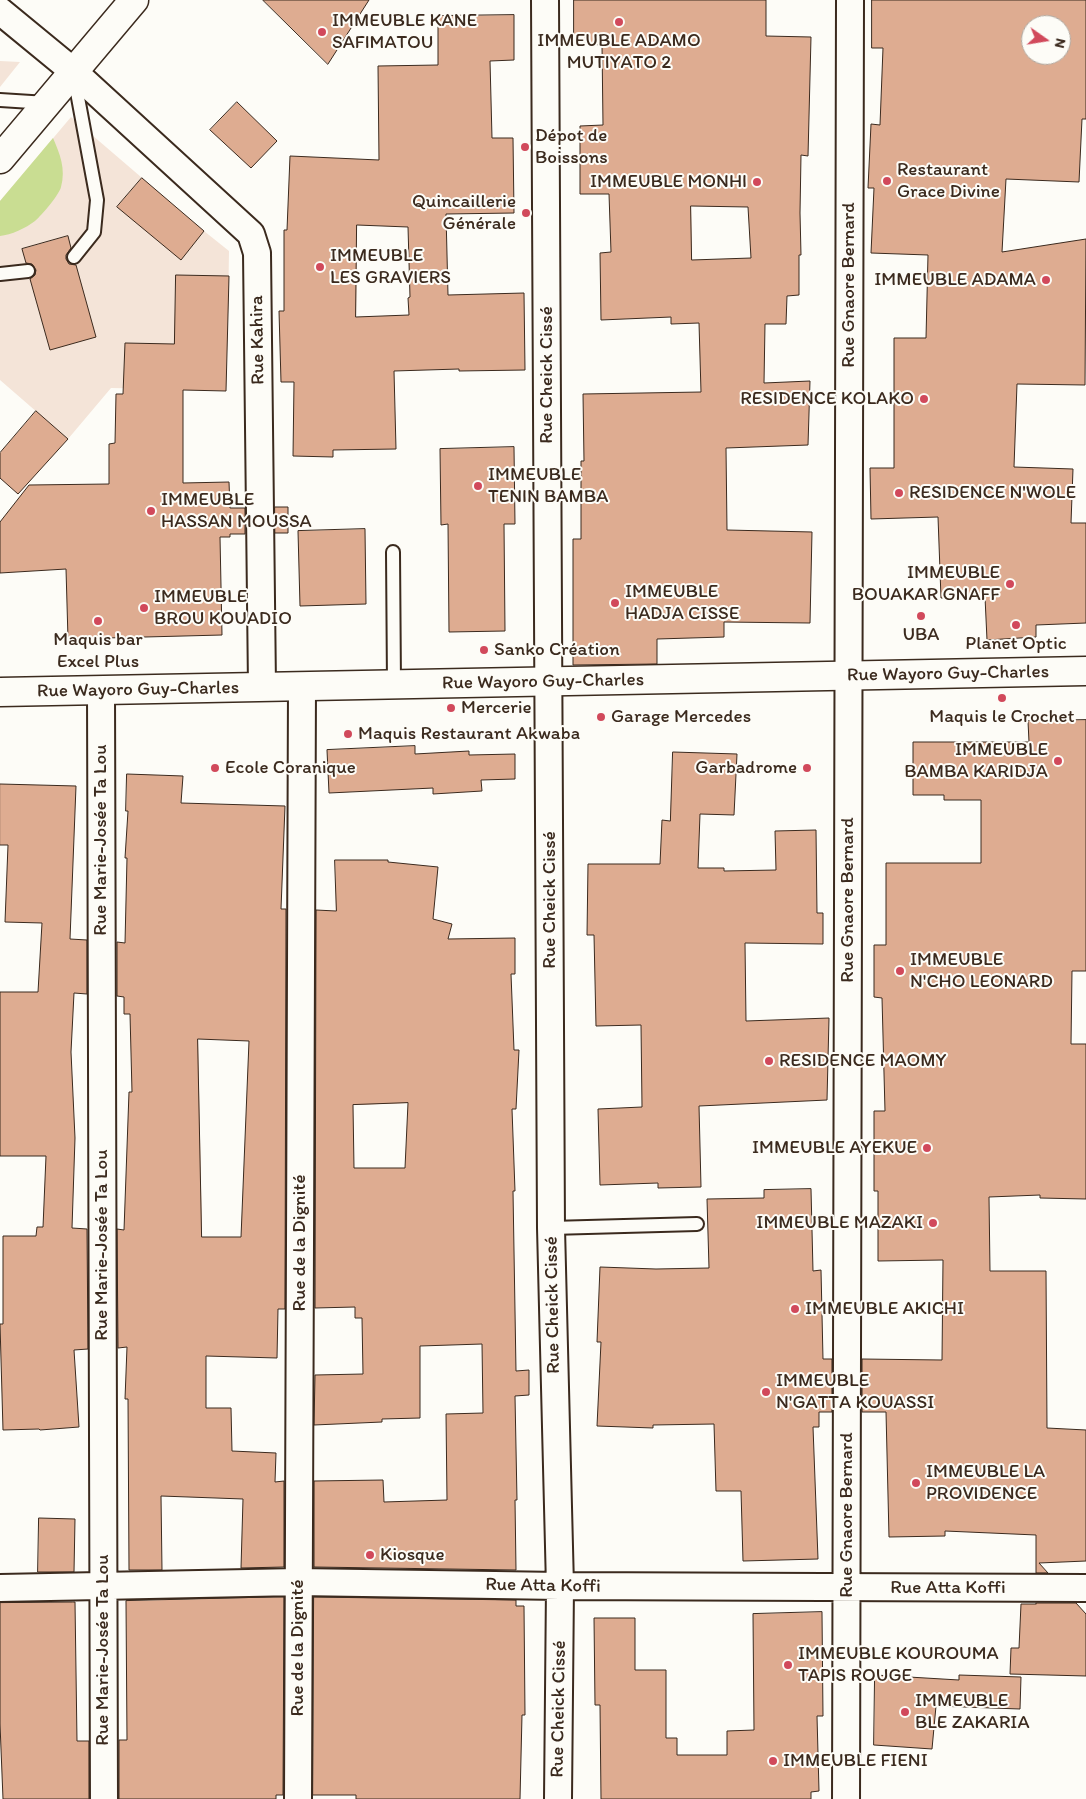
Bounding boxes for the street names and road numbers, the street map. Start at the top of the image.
street label: Rue Gnaore Bernard [838,202,860,368]
street label: Rue Kahira [246,295,270,385]
street label: Rue Cheick Cissé [536,306,558,444]
street label: Rue Wayoro Guy-Charles [847,661,1049,687]
street label: Rue Wayoro Guy-Charles [442,669,644,695]
street label: Rue Wayoro Guy-Charles [37,677,239,703]
street label: Rue Marie-Josée Ta Lou [90,744,112,936]
street label: Rue Gnaore Bernard [837,817,859,983]
street label: Rue Cheick Cissé [539,831,561,969]
street label: Rue Marie-Josée Ta Lou [91,1149,113,1341]
street label: Rue de la Dignité [289,1175,311,1311]
street label: Rue Cheick Cissé [540,1236,566,1374]
street label: Rue Gnaore Bernard [836,1432,858,1598]
street label: Rue Marie-Josée Ta Lou [92,1554,114,1746]
street label: Rue Atta Koffi [485,1574,601,1598]
street label: Rue Atta Koffi [890,1577,1006,1599]
street label: Rue de la Dignité [287,1580,309,1716]
street label: Rue Cheick Cissé [546,1640,572,1778]

